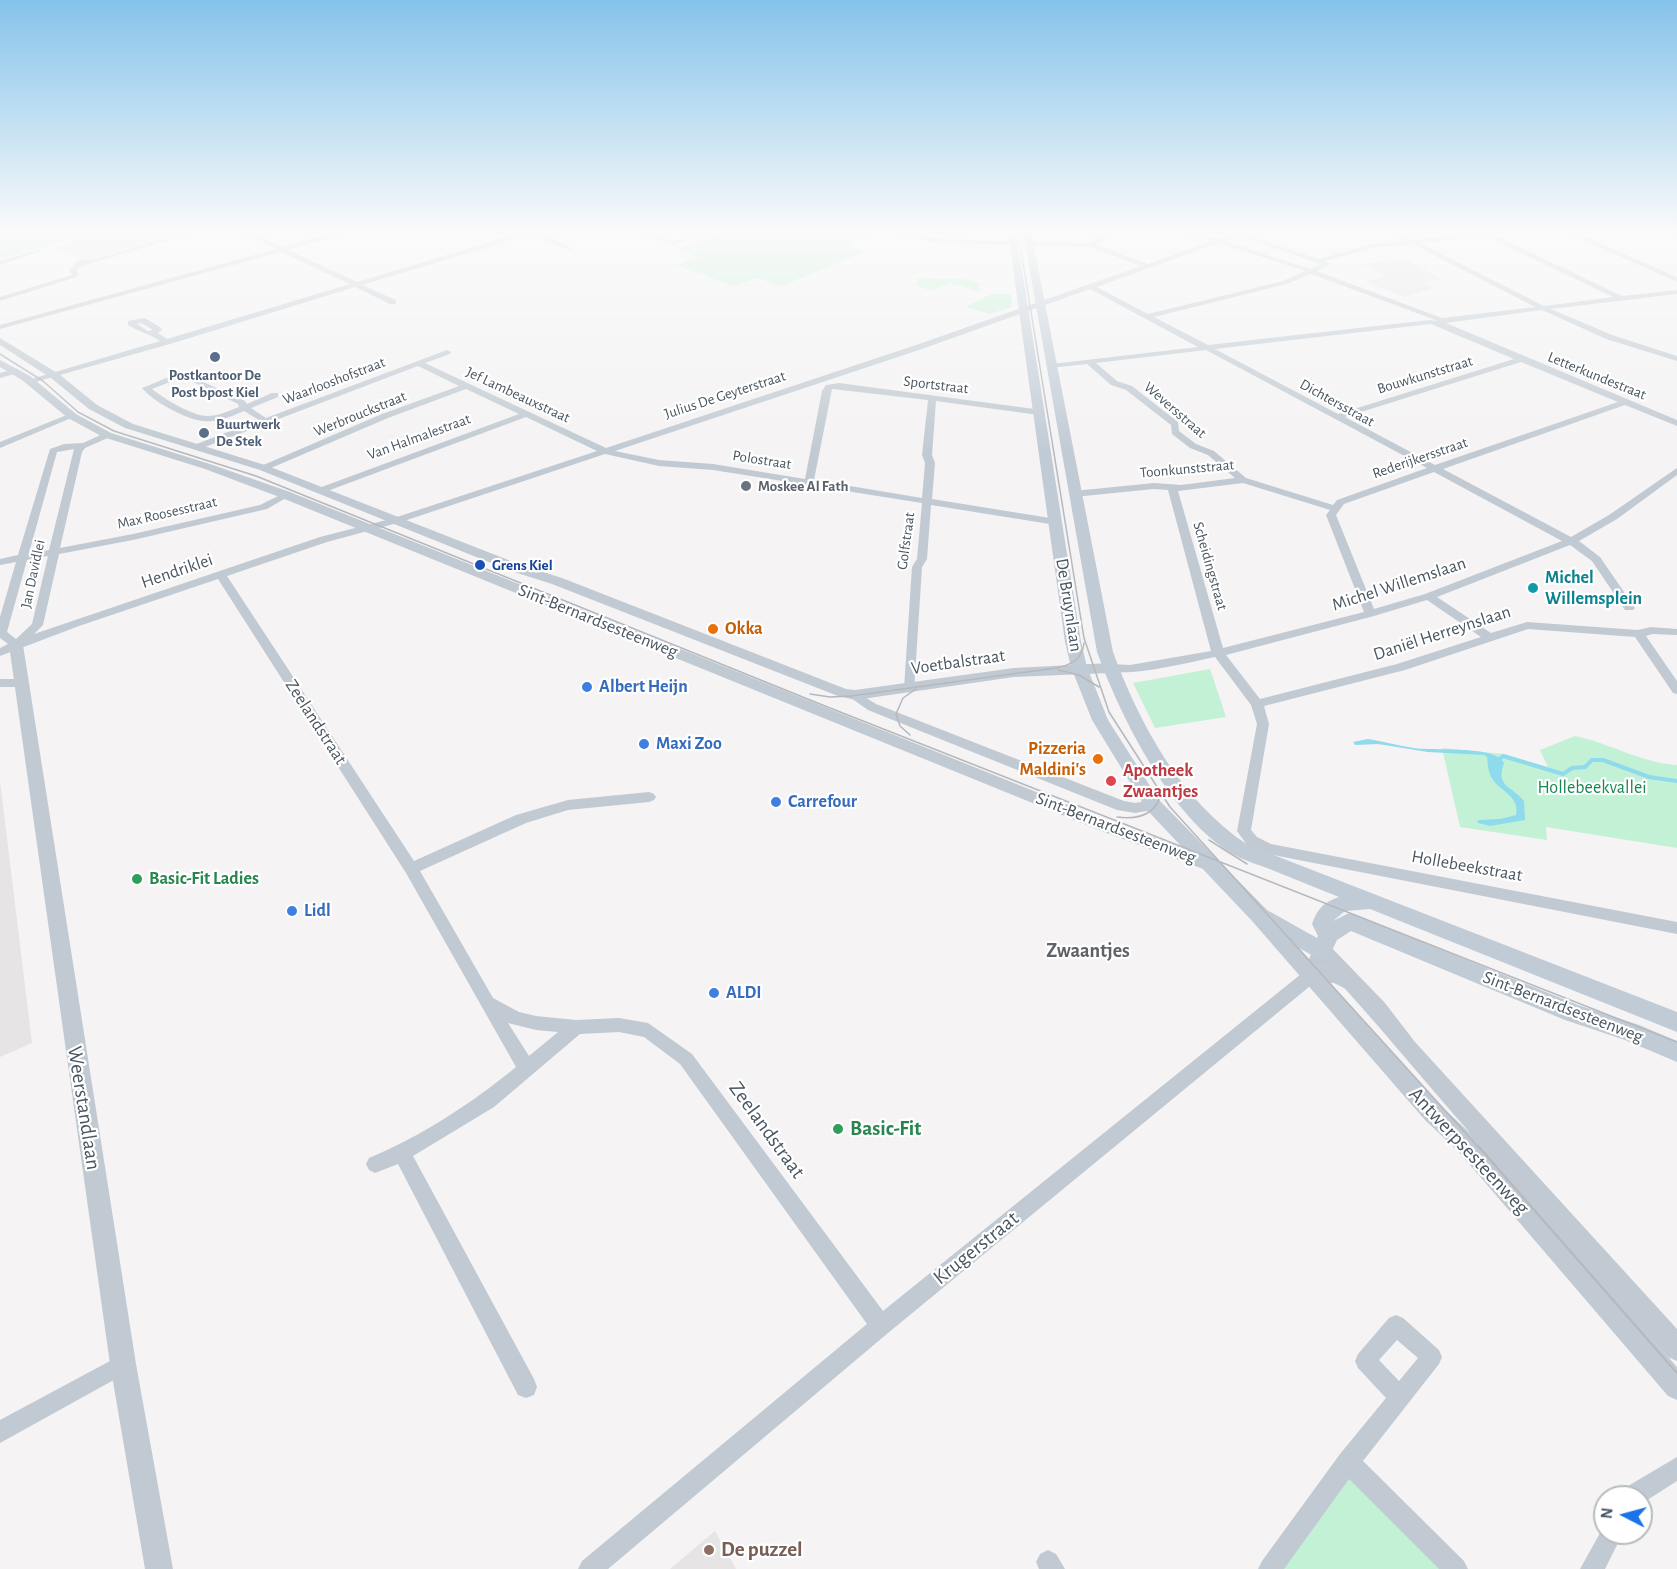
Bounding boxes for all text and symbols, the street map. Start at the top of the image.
street label: Letterkundestraat [1545,348,1649,404]
marker: Postkantoor De Post bpost Kiel [208,350,222,364]
street label: Bouwkunststraat [1375,352,1475,398]
street label: Waarlooshofstraat [280,353,388,409]
street label: Jef Lambeauxstraat [463,363,573,427]
place label: Postkantoor De Post bpost Kiel [169,366,261,401]
street label: Julius De Geyterstraat [662,367,788,423]
street label: Sportstraat [903,372,969,398]
street label: Dichtersstraat [1297,375,1377,431]
street label: Weversstraat [1140,378,1210,442]
street label: Werbrouckstraat [311,387,409,441]
street label: Van Halmalestraat [365,410,473,464]
place label: Buurtwerk De Stek [216,415,280,450]
marker: Buurtwerk De Stek [197,426,211,440]
street label: Rederijkersstraat [1370,433,1470,483]
street label: Polostraat [731,446,793,474]
street label: Toonkunststraat [1139,456,1235,482]
place label: Moskee Al Fath [758,477,849,495]
marker: Moskee Al Fath [739,479,753,493]
street label: Max Roosesstraat [115,493,219,533]
street label: Golfstraat [893,511,919,571]
street label: Scheidingstraat [1189,520,1231,612]
street label: Jan Davidlei [17,538,49,610]
street label: Hendriklei [138,549,216,593]
street label: Michel Willemslaan [1329,552,1469,616]
place label: Grens Kiel [492,556,553,574]
street label: De Bruynlaan [1051,557,1087,653]
marker: Grens Kiel [473,558,487,572]
place label: Michel Willemsplein [1545,567,1642,610]
street label: Sint-Bernardsesteenweg [515,579,681,663]
marker: Michel Willemsplein [1526,581,1540,595]
street label: Daniël Herreynslaan [1371,601,1513,665]
place label: Okka [725,618,763,640]
marker: Okka [706,622,720,636]
street label: Voetbalstraat [910,645,1006,679]
street label: Zeelandstraat [280,675,352,769]
place label: Albert Heijn [599,676,688,698]
marker: Albert Heijn [580,680,594,694]
place label: Maxi Zoo [656,733,722,755]
marker: Maxi Zoo [637,737,651,751]
place label: Pizzeria Maldini's [1020,738,1086,780]
marker: Pizzeria Maldini's [1091,752,1105,766]
place label: Apotheek Zwaantjes [1123,760,1198,802]
marker: Apotheek Zwaantjes [1104,774,1118,788]
park label: Hollebeekvallei [1537,777,1647,799]
street label: Sint-Bernardsesteenweg [1033,787,1199,869]
place label: Carrefour [788,791,857,813]
marker: Carrefour [769,795,783,809]
street label: Hollebeekstraat [1410,846,1524,886]
place label: Basic-Fit Ladies [149,868,259,890]
marker: Basic-Fit Ladies [130,872,144,886]
place label: Lidl [304,900,331,922]
marker: Lidl [285,904,299,918]
district label: Zwaantjes [1046,939,1130,963]
street label: Sint-Bernardsesteenweg [1480,966,1646,1048]
place label: ALDI [726,982,762,1004]
marker: ALDI [707,986,721,1000]
street label: Weerstandlaan [62,1044,106,1172]
street label: Zeelandstraat [723,1077,811,1183]
street label: Antwerpsesteenweg [1403,1082,1535,1220]
place label: Basic-Fit [850,1116,921,1142]
marker: Basic-Fit [831,1122,845,1136]
street label: Krugerstraat [928,1206,1024,1290]
north arrow [1593,1485,1653,1545]
text: N [1599,1507,1616,1520]
place label: De puzzel [721,1537,803,1563]
marker: De puzzel [702,1543,716,1557]

